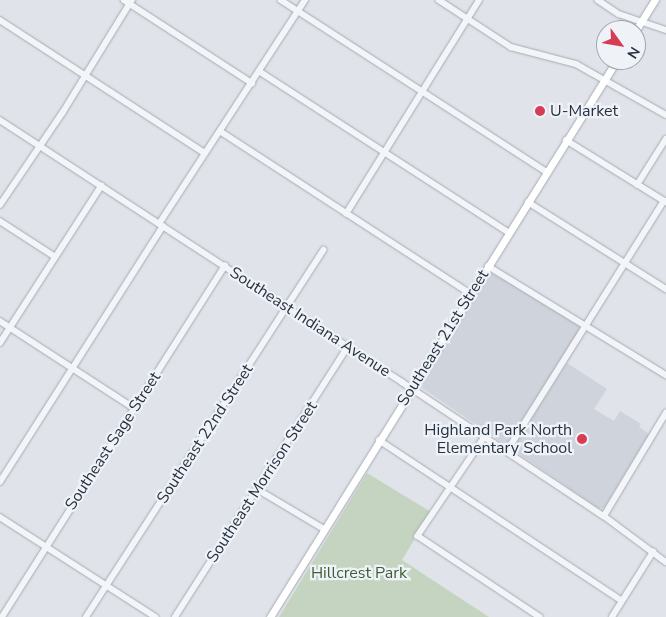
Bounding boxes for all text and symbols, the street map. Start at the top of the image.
north arrow [596,20,646,70]
text: N [622,43,644,62]
place label: U-Market [550,101,618,121]
marker: U-Market [534,105,546,117]
street label: Southeast Indiana Avenue [226,263,394,381]
street label: Southeast 21st Street [393,266,493,410]
street label: Southeast 22nd Street [153,361,257,507]
street label: Southeast Sage Street [61,368,165,514]
street label: Southeast Morrison Street [203,398,321,566]
place label: Highland Park North Elementary School [424,420,572,458]
marker: Highland Park North Elementary School [576,433,588,445]
park label: Hillcrest Park [311,563,407,583]

